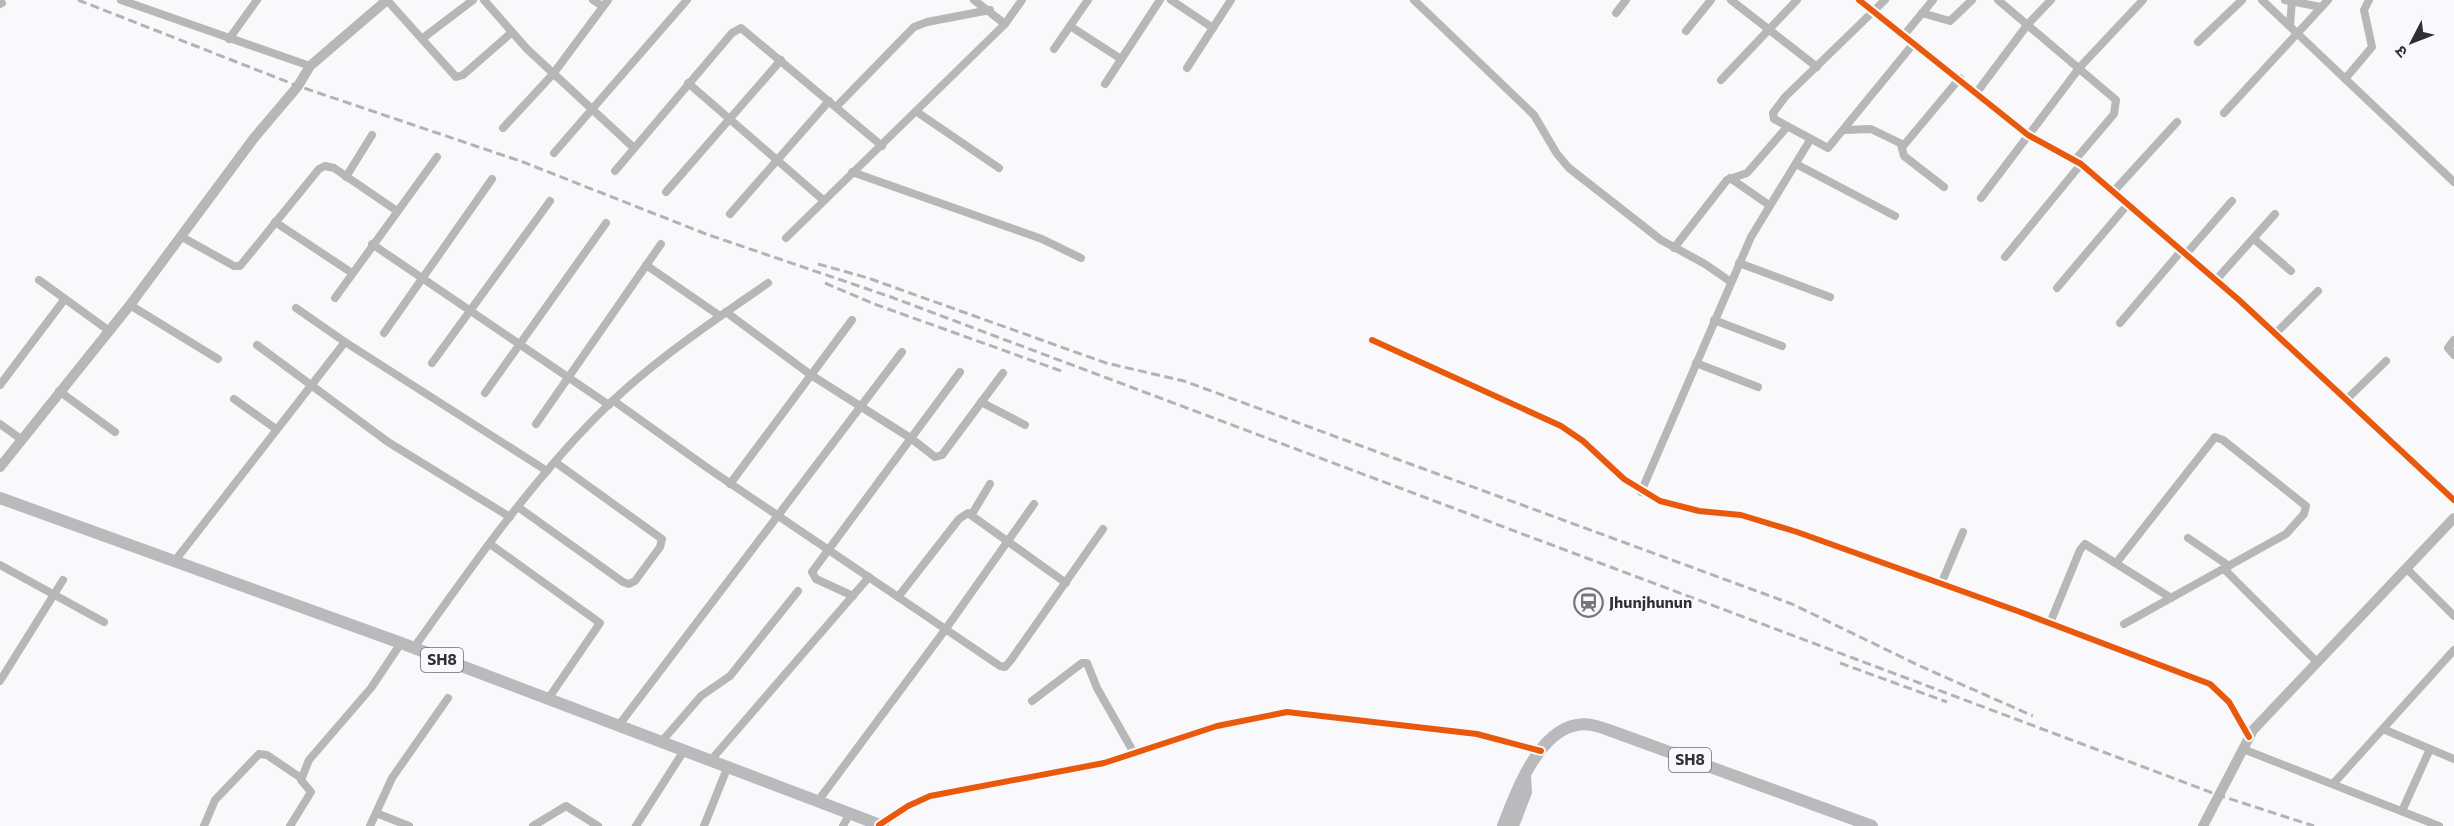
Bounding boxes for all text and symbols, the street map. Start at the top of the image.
north arrow [2382,12,2442,72]
text: उ [2390,42,2411,62]
station icon: Jhunjhunun [1572,586,1604,618]
place label: Jhunjhunun [1609,592,1692,611]
road number: SH8 [421,648,463,672]
road number: SH8 [1669,748,1711,772]

